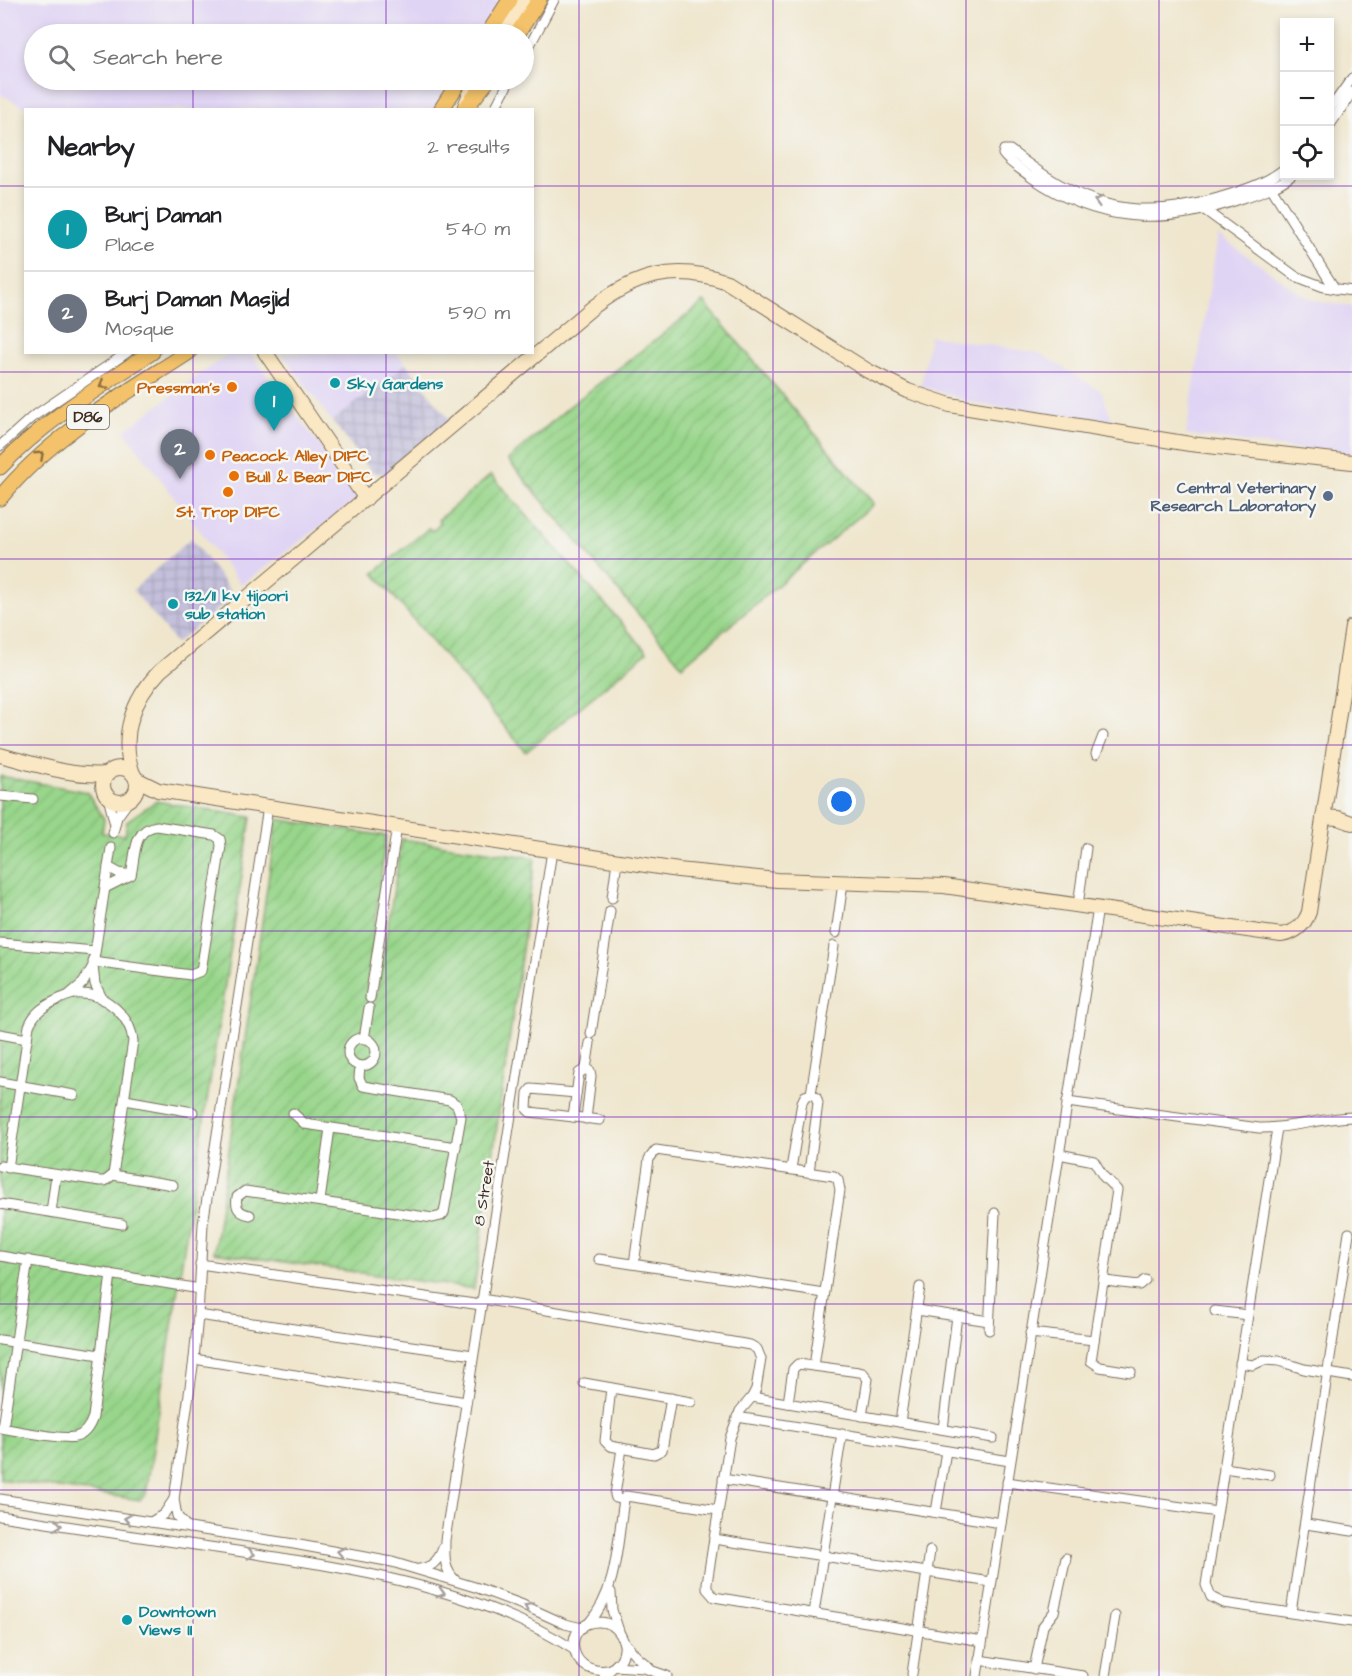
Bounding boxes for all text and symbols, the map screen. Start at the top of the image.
map controls [1280,18,1334,180]
button: + [1280,18,1334,72]
search box [24,24,534,90]
icon: search [45,41,78,74]
text: Search here [93,42,223,73]
button: − [1280,72,1334,126]
button: locate [1280,126,1334,180]
text: Nearby [48,129,135,165]
text: 2 results [427,133,510,161]
one-way arrow [1093,196,1104,208]
text: Burj Daman [105,200,221,231]
text: 1 [66,215,69,243]
text: 540 m [446,215,510,243]
text: Place [105,231,155,259]
text: Burj Daman Masjid [105,284,289,315]
text: 2 [62,299,73,327]
text: 590 m [448,299,510,327]
text: Mosque [105,315,174,343]
place label: Sky Gardens [346,373,443,396]
marker: Sky Gardens [328,376,342,390]
place label: Pressman's [137,377,220,399]
one-way arrow [99,378,110,389]
marker: Pressman's [225,380,239,394]
pin: 1 [254,382,294,431]
road number: D86 [67,405,109,429]
pin: 2 [160,430,200,479]
place label: Peacock Alley DIFC [222,445,369,468]
marker: Peacock Alley DIFC [203,448,217,462]
one-way arrow [33,452,44,463]
place label: Bull & Bear DIFC [246,466,373,488]
marker: Bull & Bear DIFC [227,469,241,483]
place label: Central Veterinary Research Laboratory [1151,477,1316,518]
marker: St. Trop DIFC [221,485,235,499]
marker: Central Veterinary Research Laboratory [1321,489,1335,503]
place label: St. Trop DIFC [175,501,281,523]
place label: 132/11 kv tijoori sub station [185,585,288,625]
marker: 132/11 kv tijoori sub station [166,597,180,611]
your location [827,787,856,816]
street label: 8 Street [468,1158,500,1228]
one-way arrow [123,1513,132,1525]
one-way arrow [53,1518,62,1530]
one-way arrow [336,1546,346,1559]
one-way arrow [246,1547,255,1559]
one-way arrow [436,1586,446,1598]
place label: Downtown Views II [138,1601,216,1641]
one-way arrow [523,1603,534,1615]
marker: Downtown Views II [120,1613,134,1627]

